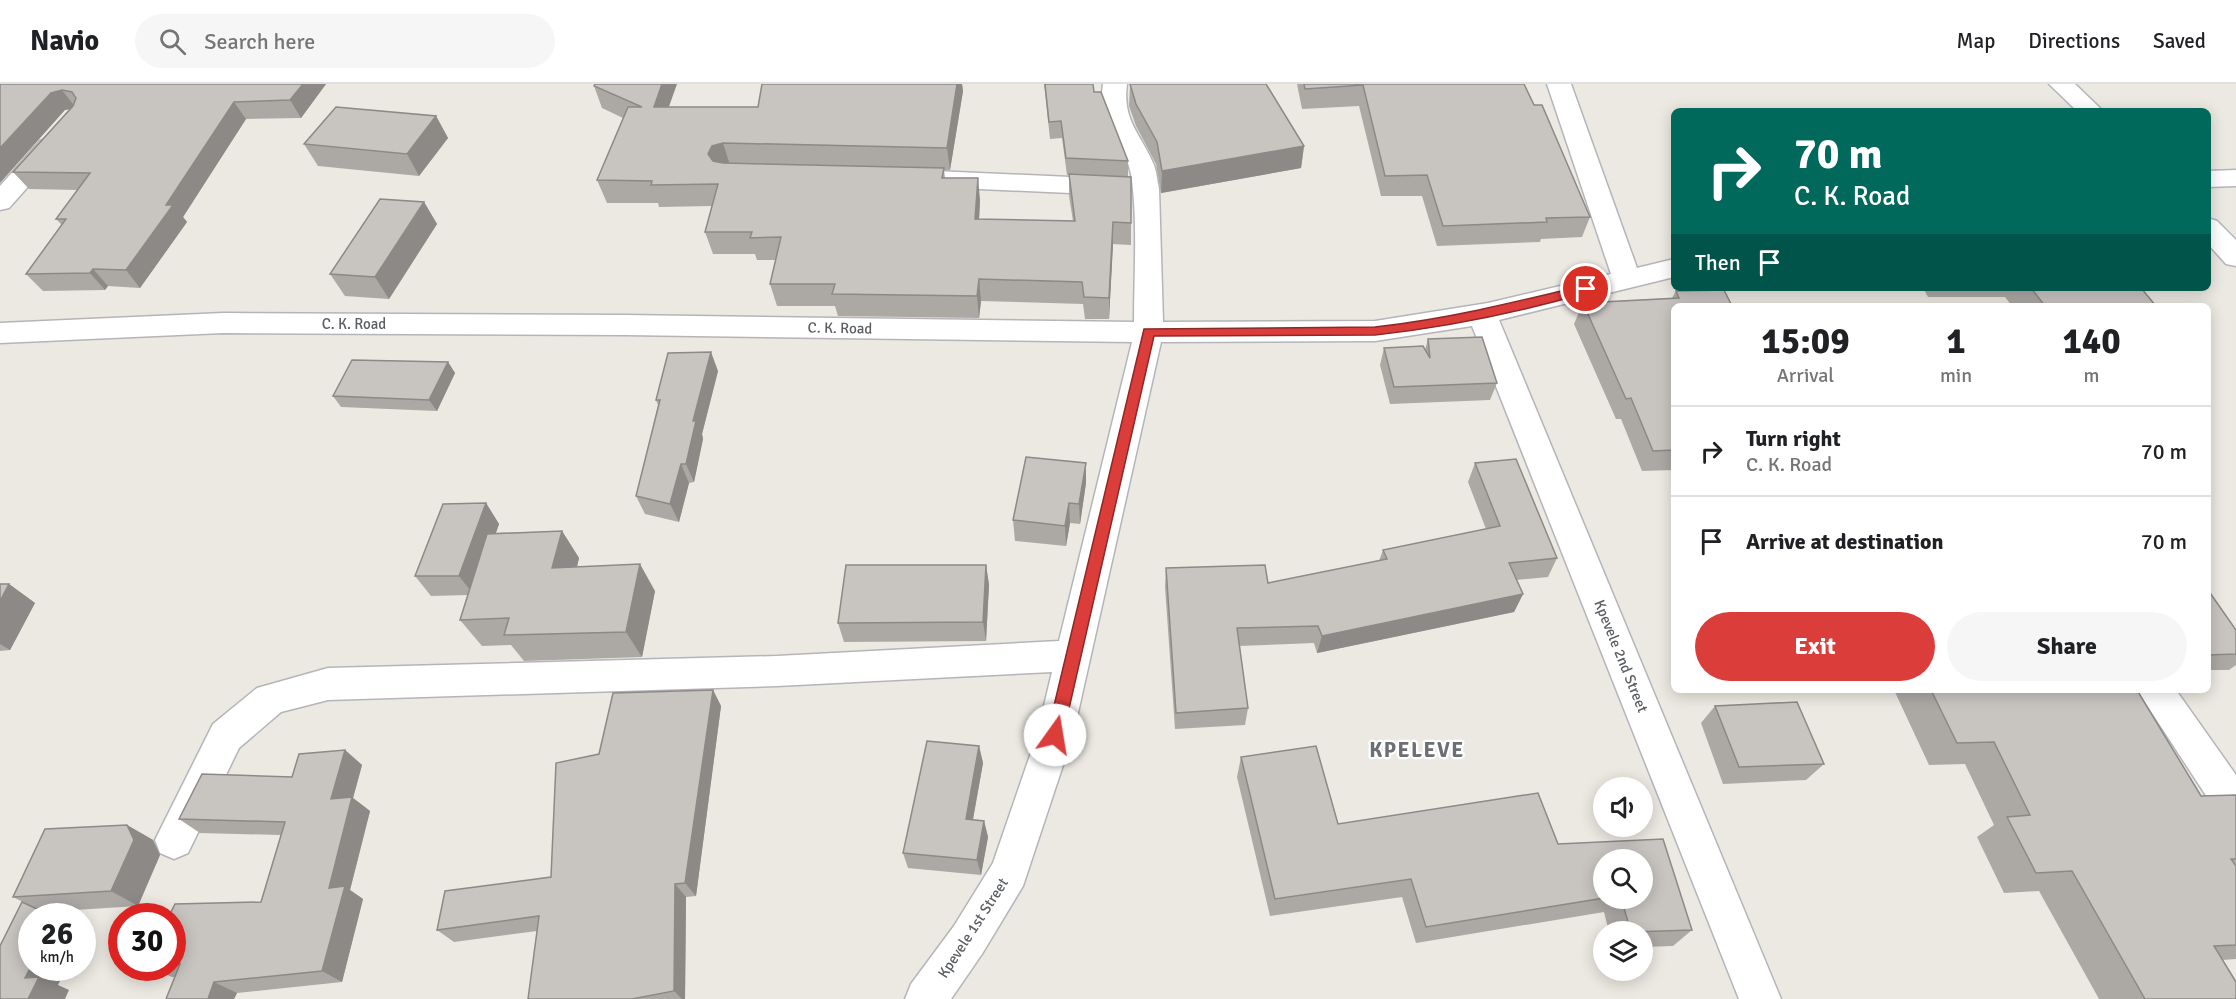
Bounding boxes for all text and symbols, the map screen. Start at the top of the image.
search box [135,14,555,68]
text: Navio [30,24,99,58]
icon: search [156,25,189,58]
text: Search here [204,28,315,55]
text: Map [1957,28,1995,54]
text: Directions [2028,28,2120,54]
text: Saved [2153,28,2206,54]
text: 70 m [1794,129,1883,180]
icon: right [1695,132,1773,210]
text: C. K. Road [1794,180,1910,213]
icon: arrive [1753,246,1786,279]
text: Then [1695,249,1741,276]
pin [1560,263,1611,314]
icon: arrive [1569,272,1602,305]
street label: C. K. Road [322,315,386,333]
street label: C. K. Road [808,318,872,338]
text: 15:09 [1761,319,1850,364]
text: 1 [1946,319,1966,364]
text: 140 [2062,319,2121,364]
text: Arrival [1777,363,1834,388]
text: min [1940,363,1972,388]
text: m [2084,363,2100,388]
text: Turn right [1746,425,1841,452]
icon: right [1695,435,1728,468]
text: 70 m [2141,438,2187,465]
text: C. K. Road [1746,452,1832,477]
icon: arrive [1695,525,1728,558]
text: Arrive at destination [1746,528,1943,555]
text: 70 m [2141,528,2187,555]
street label: Kpevele 2nd Street [1590,597,1652,715]
button: Exit [1695,612,1935,681]
button: Share [1947,612,2187,681]
position arrow [1023,703,1087,767]
district label: KPELEVE [1369,737,1465,763]
map controls [1593,777,1653,981]
button: sound [1593,777,1653,837]
button: search [1593,849,1653,909]
street label: Kpevele 1st Street [934,875,1012,981]
speed limit sign: 30 [108,903,186,981]
text: 26 [41,916,73,953]
button: layers [1593,921,1653,981]
text: km/h [40,948,74,966]

